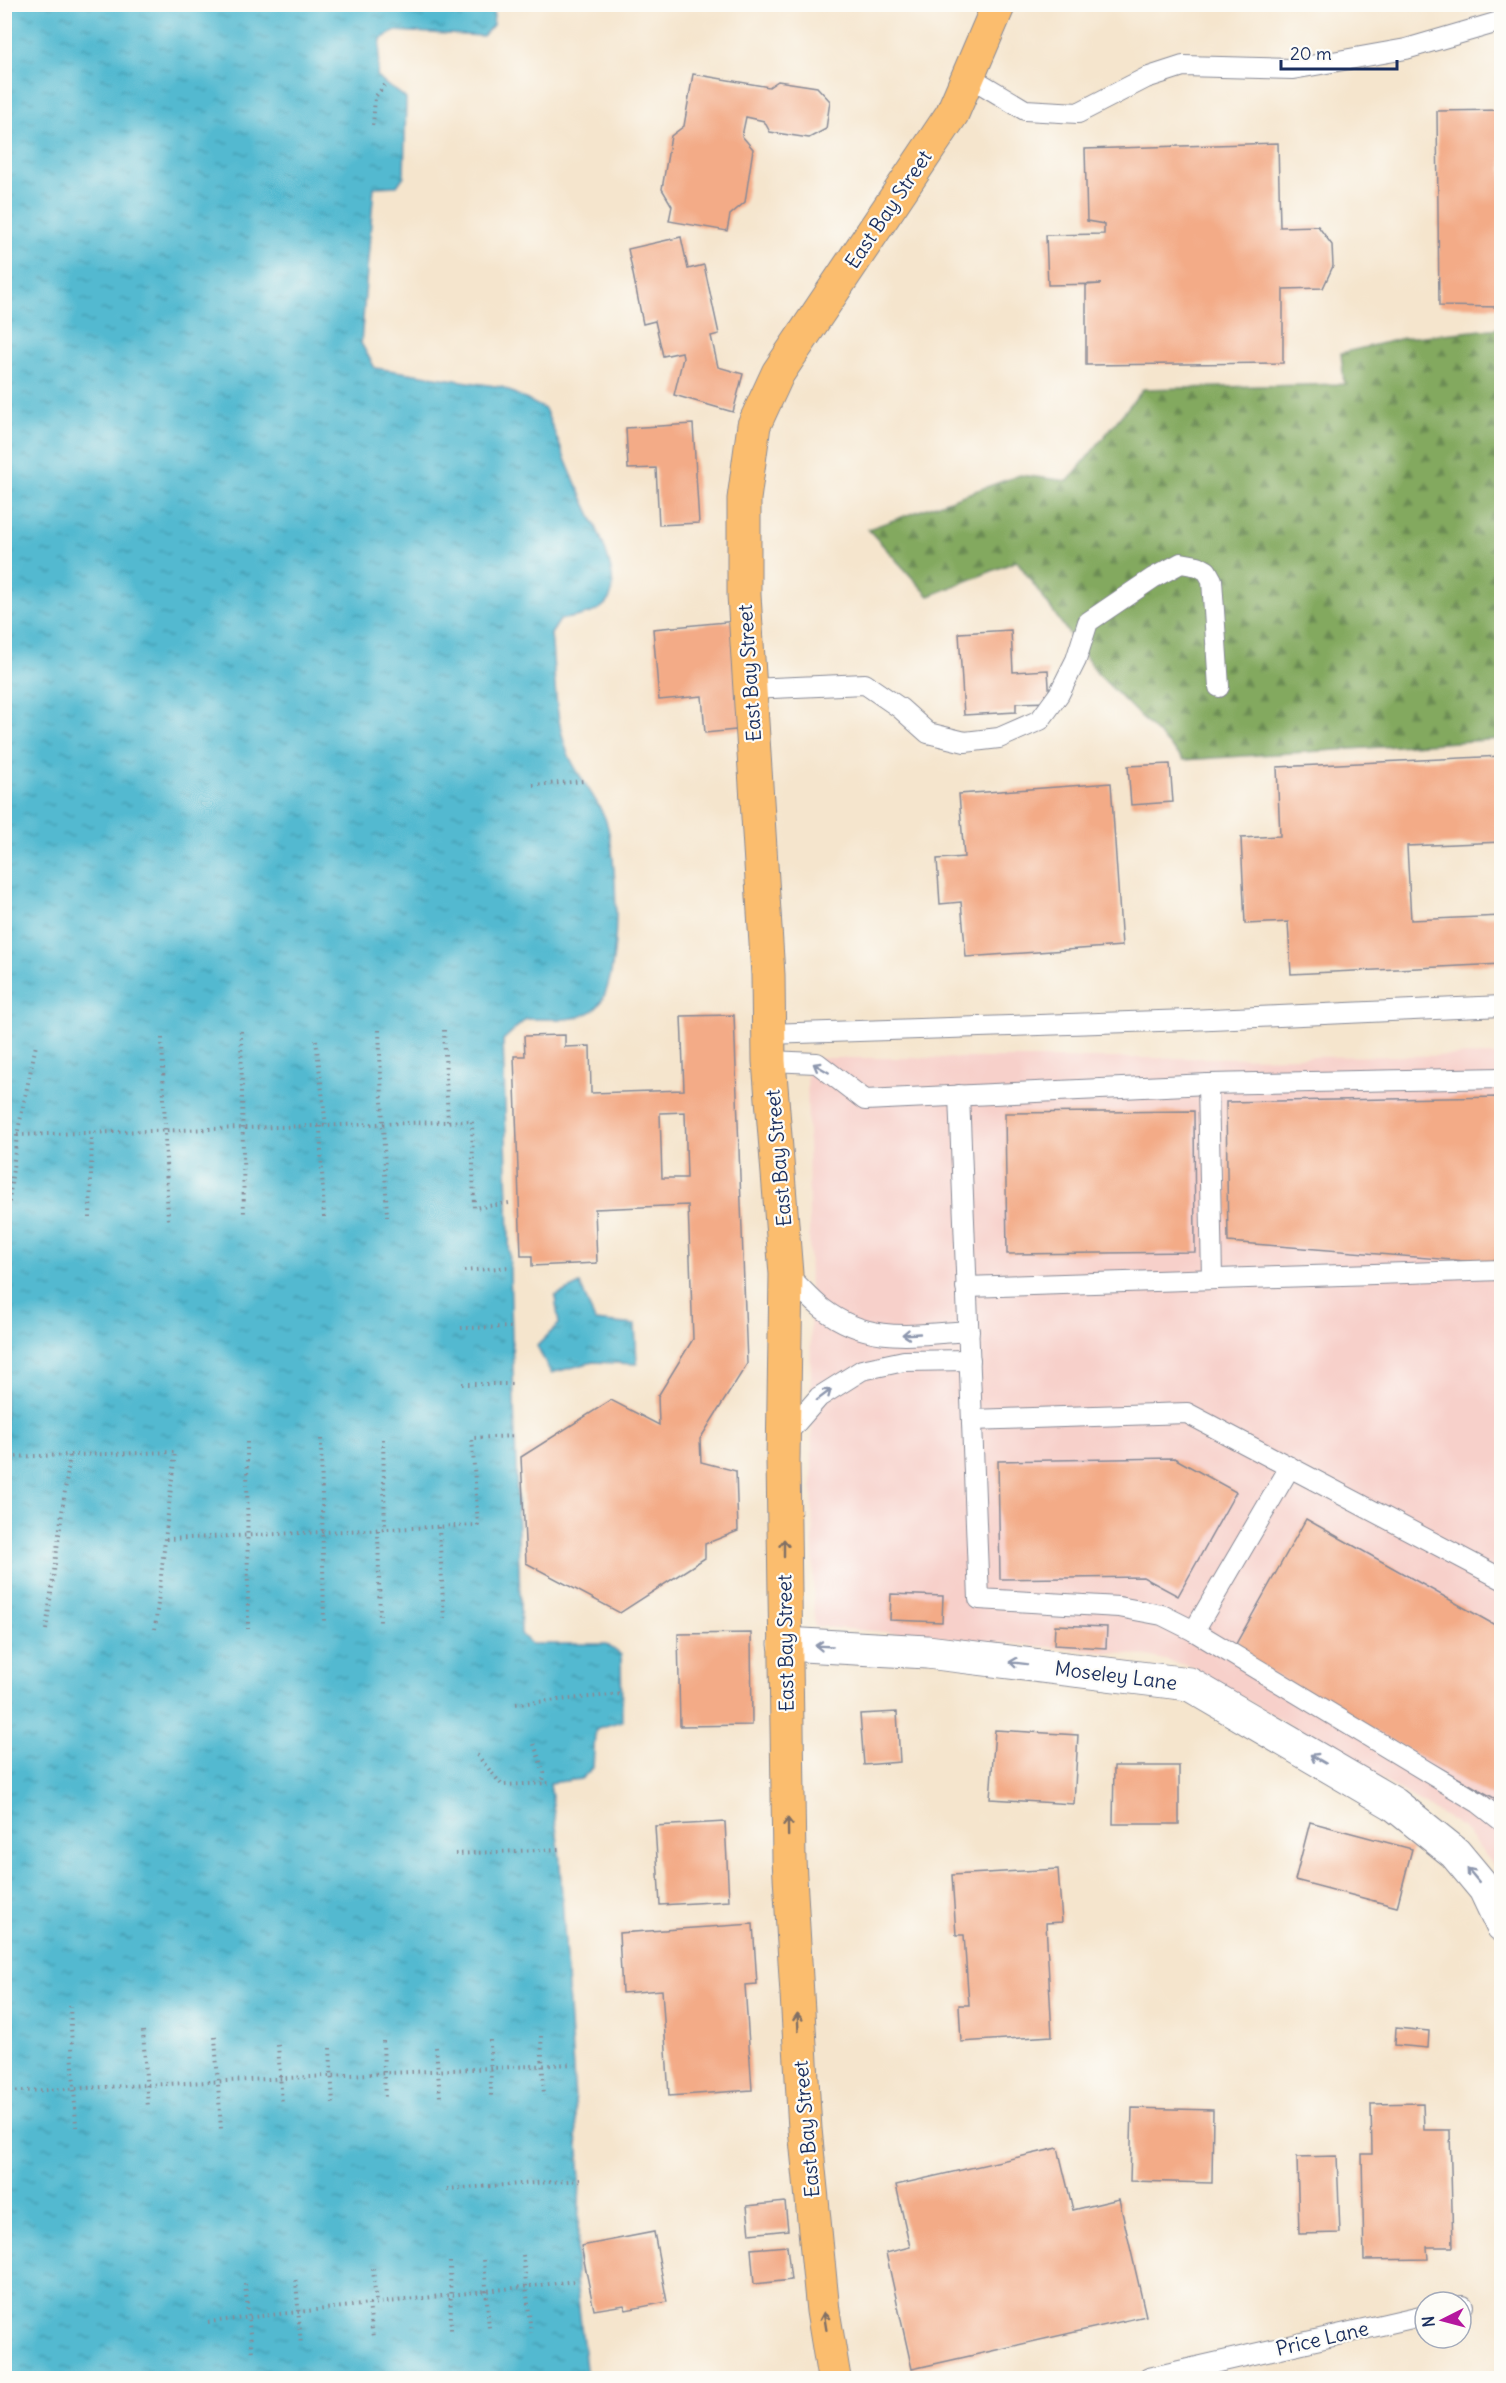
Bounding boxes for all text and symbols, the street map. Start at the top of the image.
scale bar [1281,33,1396,71]
text: 20 m [1290,42,1332,65]
street label: East Bay Street [839,145,937,273]
street label: East Bay Street [732,603,766,742]
one-way arrow [813,1062,830,1075]
street label: East Bay Street [760,1088,796,1228]
one-way arrow [901,1329,921,1340]
one-way arrow [816,1388,832,1401]
one-way arrow [778,1539,790,1559]
street label: East Bay Street [771,1574,799,1712]
one-way arrow [815,1641,835,1652]
street label: Moseley Lane [1053,1655,1179,1695]
one-way arrow [1009,1657,1029,1668]
one-way arrow [1310,1753,1327,1765]
one-way arrow [783,1818,794,1838]
one-way arrow [1467,1867,1480,1883]
one-way arrow [792,2012,803,2032]
street label: East Bay Street [788,2059,824,2199]
north arrow [1413,2290,1473,2350]
one-way arrow [819,2311,830,2331]
street label: Price Lane [1273,2315,1371,2361]
text: N [1418,2315,1439,2328]

